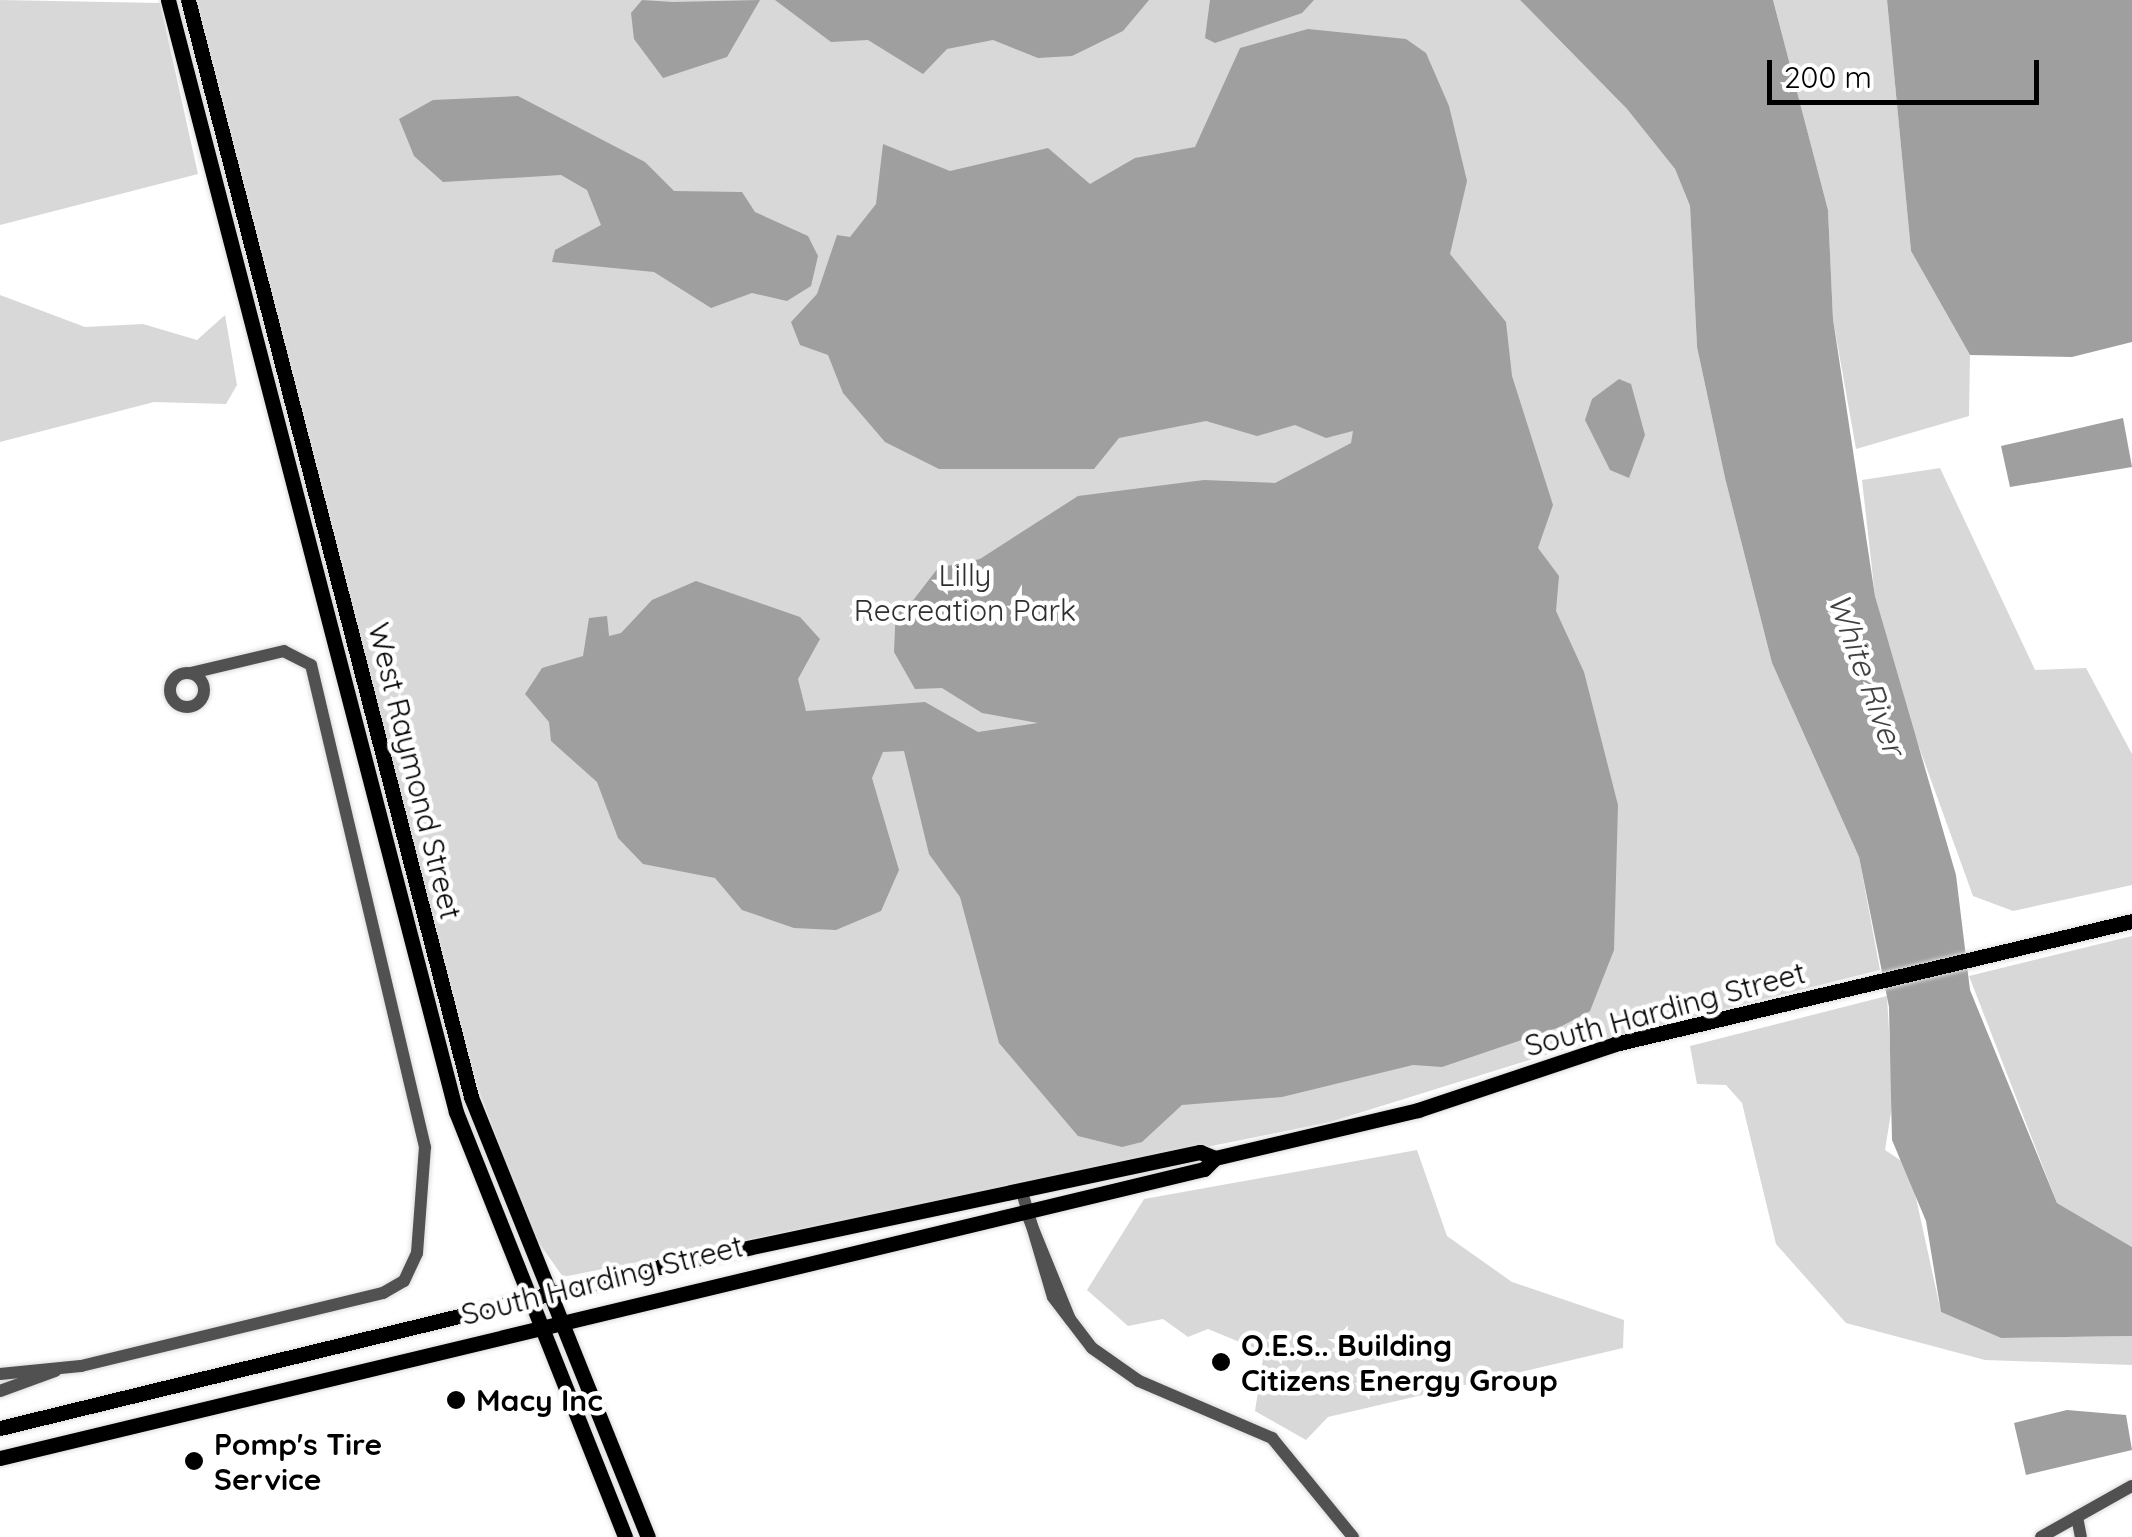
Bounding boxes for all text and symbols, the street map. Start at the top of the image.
scale bar [1772,40,2044,102]
text: 200 m [1784,58,1872,96]
park label: Lilly Recreation Park [854,557,1076,628]
water label: White River [1820,588,1914,760]
street label: West Raymond Street [361,619,469,923]
street label: South Harding Street [1521,954,1809,1064]
street label: South Harding Street [457,1228,747,1332]
place label: O.E.S.. Building Citizens Energy Group [1241,1327,1558,1398]
marker: O.E.S.. Building Citizens Energy Group [1210,1351,1232,1373]
place label: Macy Inc [476,1382,603,1418]
marker: Macy Inc [445,1389,467,1411]
place label: Pomp's Tire Service [214,1426,382,1496]
marker: Pomp's Tire Service [183,1450,205,1472]

